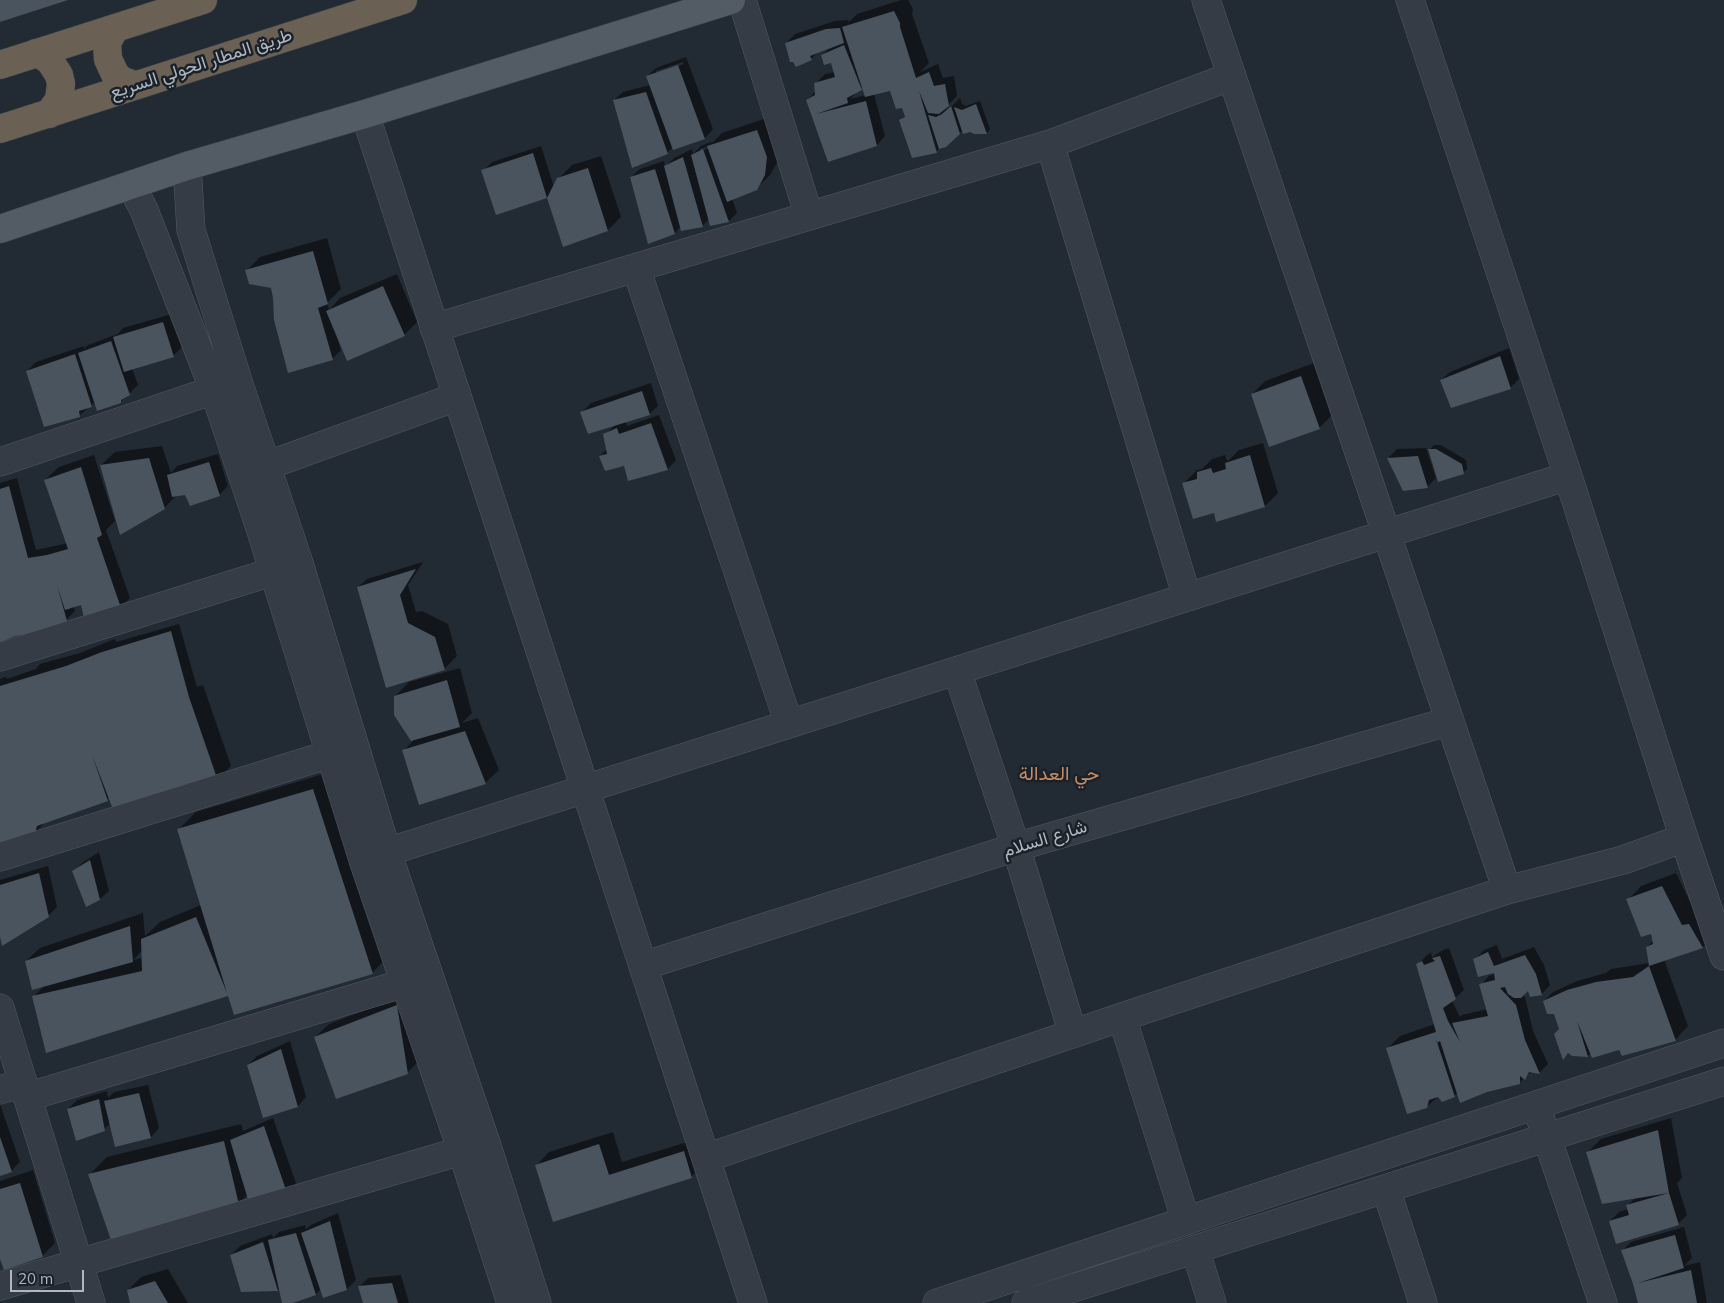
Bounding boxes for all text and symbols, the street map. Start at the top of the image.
street label: طريق المطار الحولي السريع [107,24,295,104]
district label: حي العدالة [1019,763,1099,785]
street label: شارع السلام [1000,816,1090,862]
scale bar [12,1260,86,1292]
text: 20 m [18,1269,53,1288]

